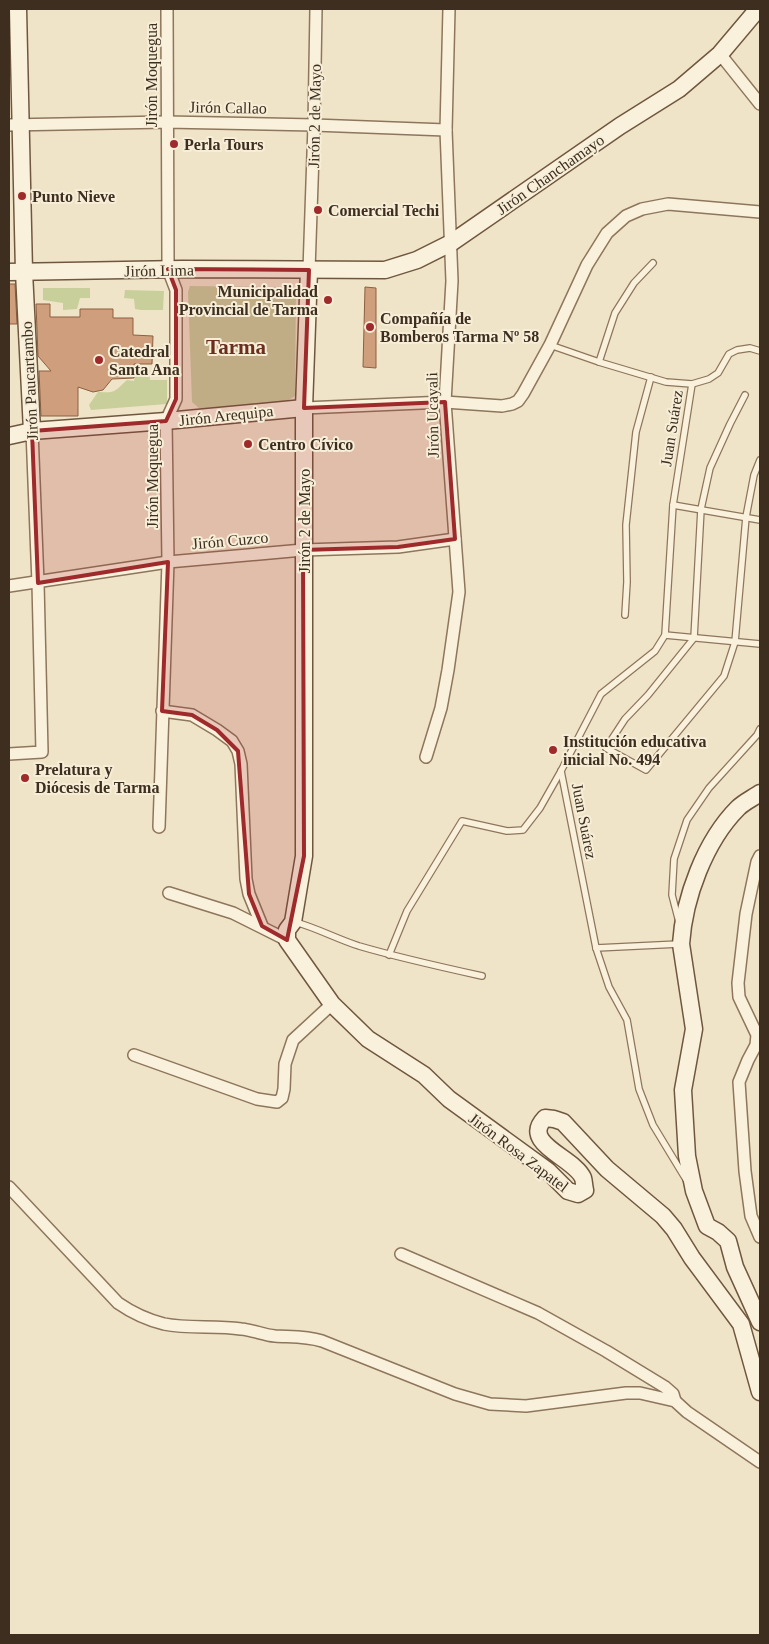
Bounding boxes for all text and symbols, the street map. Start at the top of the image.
street label: Jirón Moquegua [143,23,161,127]
street label: Jirón 2 de Mayo [305,64,325,168]
street label: Jirón Callao [189,98,267,117]
street label: Jirón Chanchamayo [493,131,608,219]
place label: Perla Tours [184,136,264,153]
marker: Perla Tours [168,138,180,150]
place label: Punto Nieve [32,188,115,205]
marker: Punto Nieve [16,190,28,202]
place label: Comercial Techi [328,202,440,219]
marker: Comercial Techi [312,204,324,216]
street label: Jirón Lima [124,261,194,280]
place label: Municipalidad Provincial de Tarma [179,283,318,318]
marker: Municipalidad Provincial de Tarma [322,294,334,306]
place label: Compañía de Bomberos Tarma Nº 58 [380,310,539,345]
street label: Jirón Paucartambo [18,321,41,441]
marker: Compañía de Bomberos Tarma Nº 58 [364,321,376,333]
district label: Tarma [206,335,266,359]
place label: Catedral Santa Ana [109,343,180,378]
marker: Catedral Santa Ana [93,354,105,366]
street label: Jirón Ucayali [423,371,443,458]
street label: Juan Suárez [657,389,686,467]
street label: Jirón Arequipa [178,402,274,430]
street label: Jirón Moquegua [144,424,162,528]
place label: Centro Cívico [258,436,353,453]
marker: Centro Cívico [242,438,254,450]
street label: Jirón 2 de Mayo [296,469,314,573]
street label: Jirón Cuzco [191,529,269,552]
place label: Institución educativa inicial No. 494 [563,733,707,768]
marker: Institución educativa inicial No. 494 [547,744,559,756]
place label: Prelatura y Diócesis de Tarma [35,761,159,796]
marker: Prelatura y Diócesis de Tarma [19,772,31,784]
street label: Juan Suárez [569,782,600,860]
street label: Jirón Rosa Zapatel [465,1110,572,1196]

